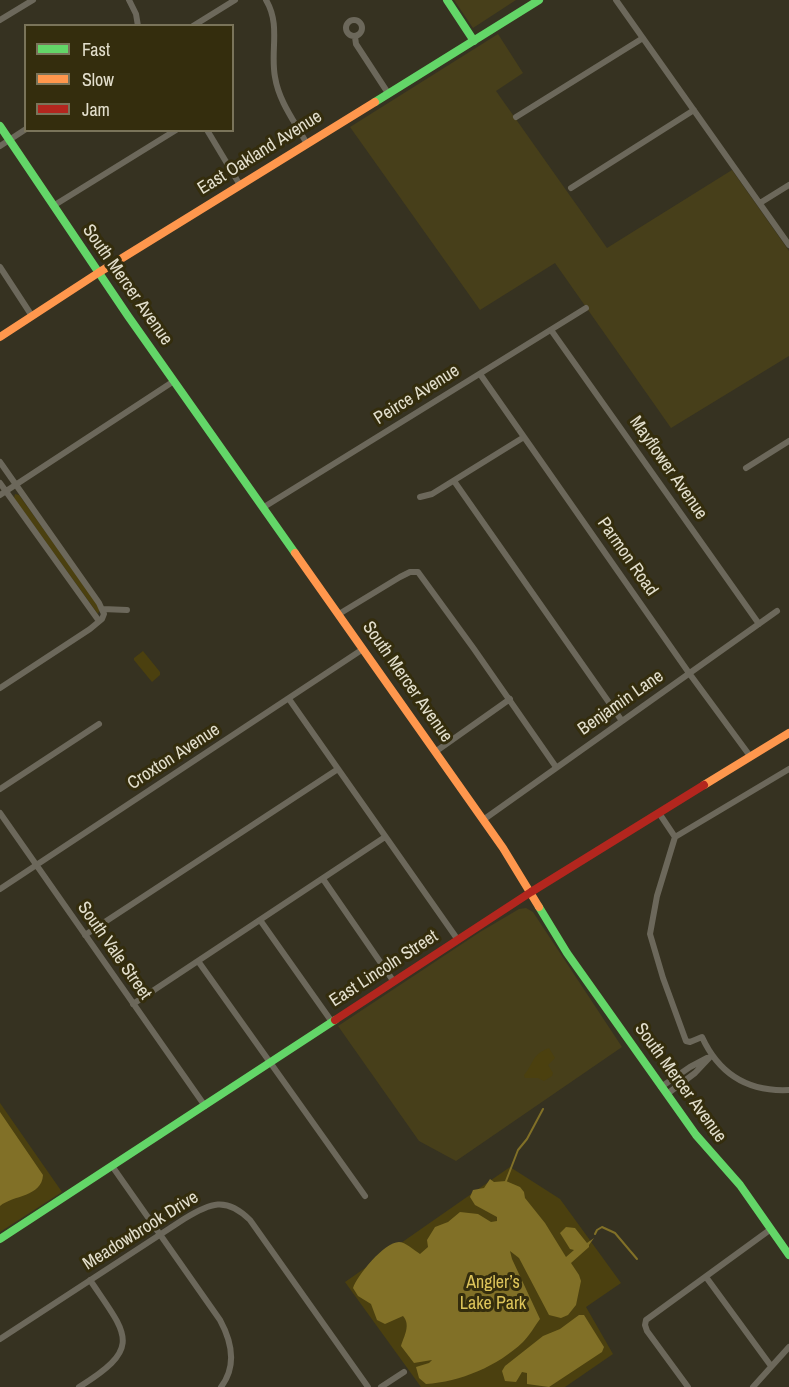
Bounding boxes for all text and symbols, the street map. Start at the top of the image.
legend [24,24,234,132]
text: Fast [82,37,110,62]
text: Slow [82,67,114,92]
text: Jam [82,97,110,122]
street label: East Oakland Avenue [194,106,326,200]
street label: South Mercer Avenue [77,220,177,350]
street label: Peirce Avenue [370,360,464,430]
street label: Mayflower Avenue [624,412,712,524]
street label: Parmon Road [592,514,662,600]
street label: South Mercer Avenue [357,617,457,747]
street label: Benjamin Lane [574,666,668,740]
street label: Croxton Avenue [124,719,224,795]
street label: South Vale Street [72,898,156,1004]
street label: East Lincoln Street [326,926,442,1012]
street label: South Mercer Avenue [629,1019,731,1147]
street label: Meadowbrook Drive [79,1187,203,1275]
park label: Angler’s Lake Park [460,1272,526,1314]

